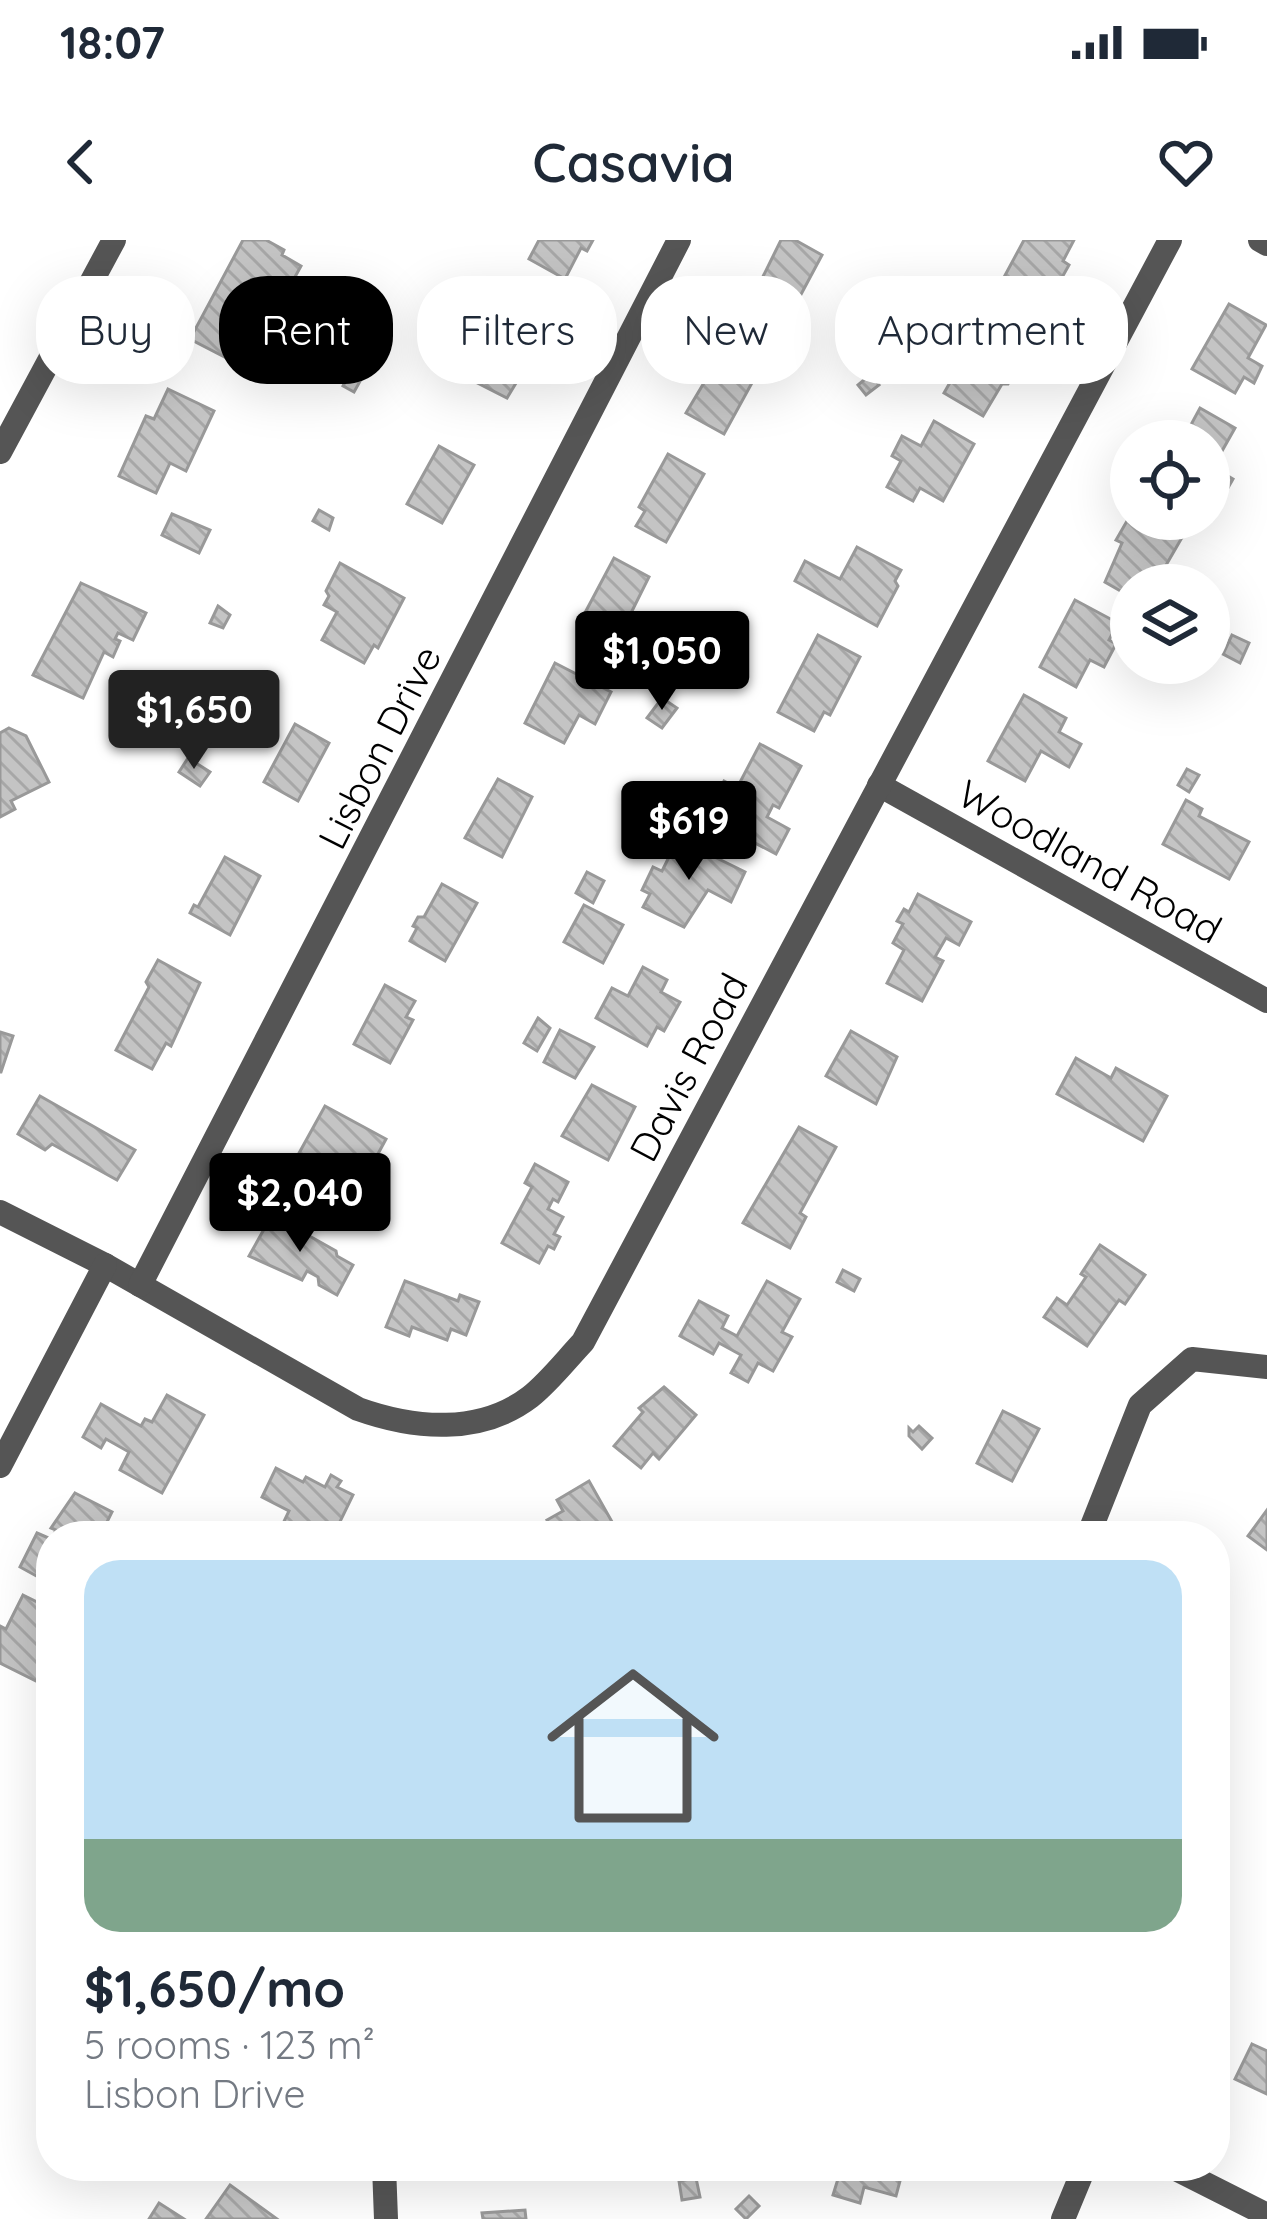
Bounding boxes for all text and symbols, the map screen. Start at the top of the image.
text: 18:07 [60,14,165,70]
text: Casavia [532,128,735,196]
icon: back [48,129,114,195]
icon: heart [1153,129,1219,195]
chip: Buy [36,276,195,384]
chip: Rent [219,276,393,384]
chip: Filters [417,276,617,384]
chip: New [641,276,811,384]
chip: Apartment [835,276,1128,384]
map controls [1110,420,1230,684]
button: locate [1110,420,1230,540]
button: layers [1110,564,1230,684]
pin: $1,050 [564,611,760,713]
text: $1,050 [602,625,722,674]
street label: Lisbon Drive [307,637,451,857]
pin: $1,650 [96,670,292,772]
text: $1,650 [135,684,253,733]
street label: Woodland Road [950,768,1230,954]
pin: $619 [618,781,760,883]
text: $619 [648,795,730,844]
street label: Davis Road [618,965,758,1169]
pin: $2,040 [202,1153,398,1255]
text: $2,040 [236,1167,364,1216]
icon: home [525,1638,741,1854]
text: $1,650/mo [84,1956,345,2020]
text: 5 rooms · 123 m² [84,2020,375,2069]
text: Lisbon Drive [84,2069,306,2118]

